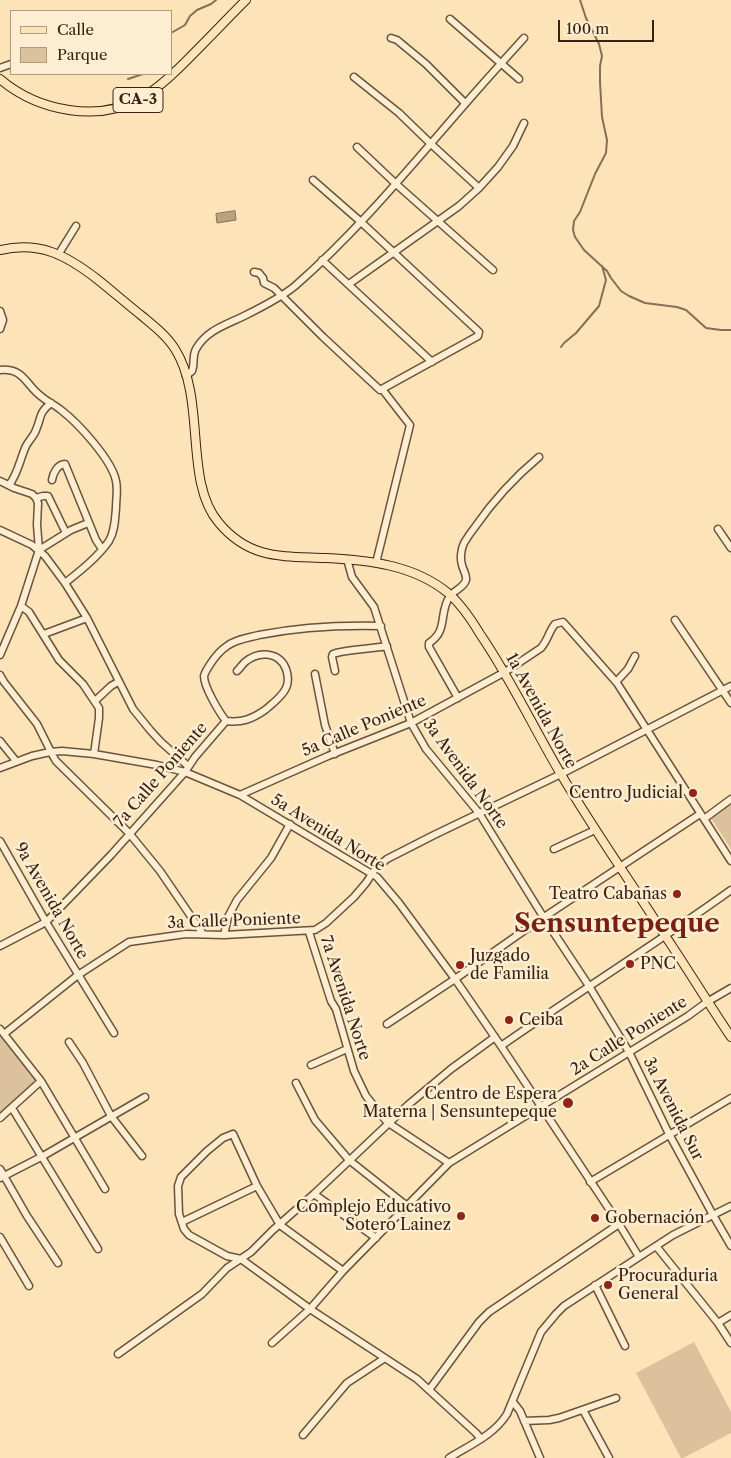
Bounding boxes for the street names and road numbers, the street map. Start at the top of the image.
road number: CA-3 [113,88,163,112]
street label: 1a Avenida Norte [501,650,581,772]
street label: 5a Calle Poniente [299,691,429,761]
street label: 3a Avenida Norte [419,715,511,833]
street label: 7a Calle Poniente [110,719,212,831]
street label: 5a Avenida Norte [267,790,389,876]
street label: 9a Avenida Norte [10,839,92,963]
street label: 3a Calle Poniente [167,909,301,933]
street label: 7a Avenida Norte [316,933,374,1063]
street label: 2a Calle Poniente [567,992,691,1080]
street label: 3a Avenida Sur [639,1054,707,1164]

